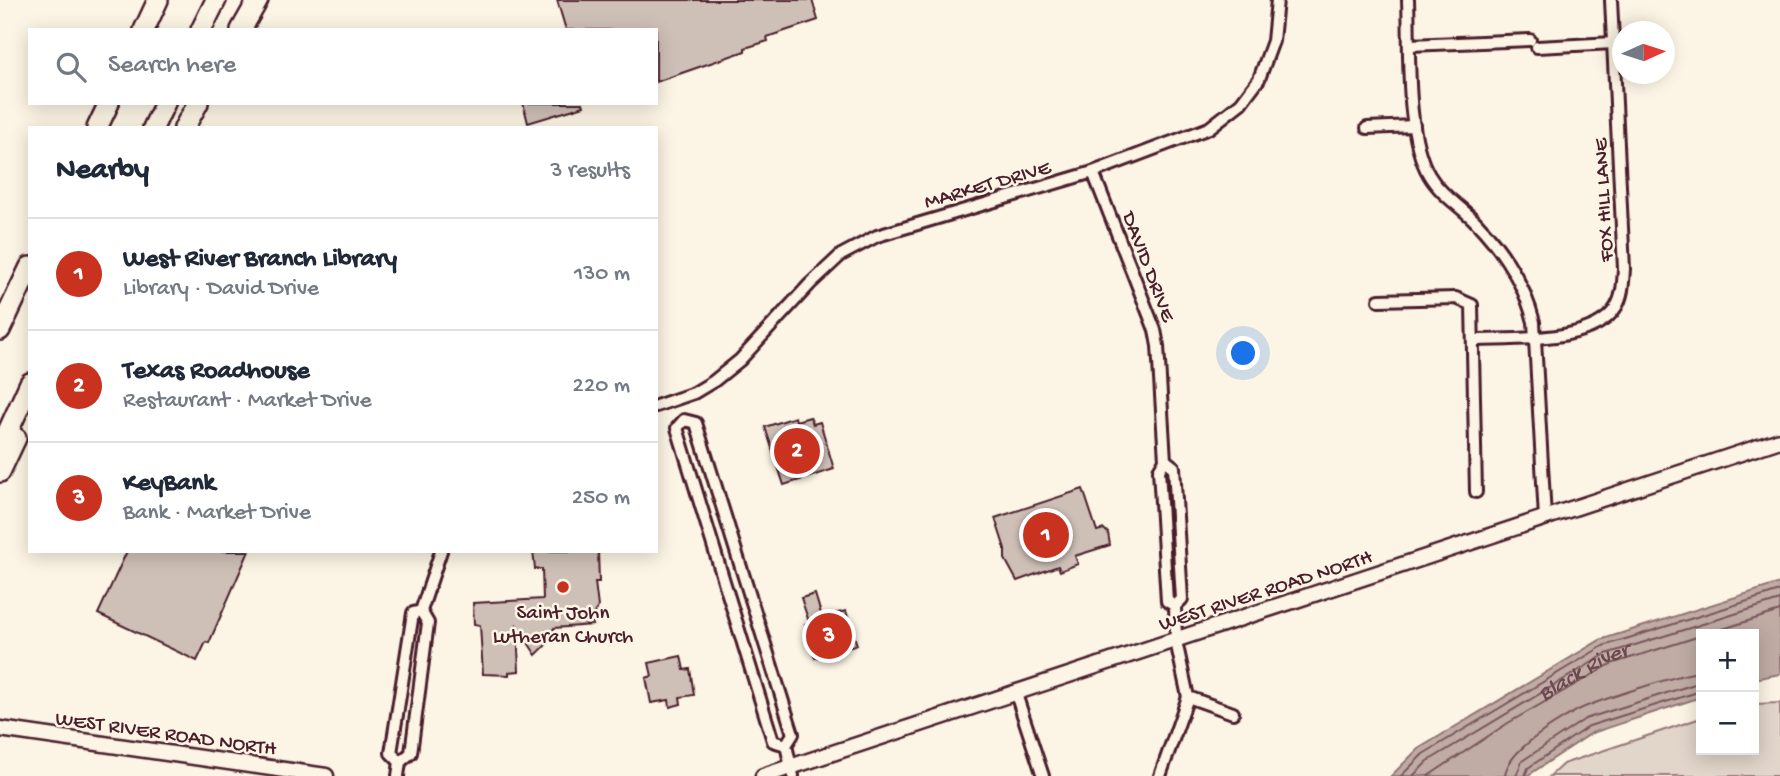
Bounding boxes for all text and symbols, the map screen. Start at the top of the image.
north arrow [1612,21,1675,84]
search box [28,28,658,105]
icon: search [52,48,90,86]
text: Search here [108,51,236,82]
street label: FOX HILL LANE [1590,136,1621,263]
text: Nearby [56,154,149,189]
street label: MARKET DRIVE [922,156,1055,216]
text: 3 results [550,158,630,185]
street label: DAVID DRIVE [1114,207,1180,327]
text: West River Branch Library [123,245,397,276]
text: 1 [74,261,84,288]
text: 130 m [574,261,630,288]
text: Library · David Drive [123,276,319,303]
your location [1226,336,1260,370]
text: Texas Roadhouse [123,357,310,388]
text: 2 [73,373,85,400]
text: 220 m [573,373,630,400]
text: Restaurant · Market Drive [123,388,372,415]
pin: 2 [774,425,820,477]
text: KeyBank [123,469,215,500]
text: 3 [73,485,85,512]
text: 250 m [572,485,630,512]
text: Bank · Market Drive [123,500,311,527]
pin: 1 [1023,509,1069,561]
street label: WEST RIVER ROAD NORTH [1156,546,1377,639]
marker: Saint John Lutheran Church [555,579,571,595]
place label: Saint John Lutheran Church [493,602,633,651]
pin: 3 [806,610,852,662]
map controls [1696,629,1759,755]
button: + [1696,629,1759,692]
water label: Black River [1534,636,1637,709]
button: − [1696,692,1759,755]
street label: WEST RIVER ROAD NORTH [54,708,278,763]

